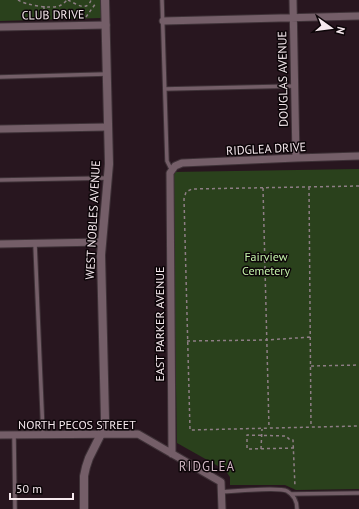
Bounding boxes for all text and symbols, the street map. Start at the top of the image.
street label: CLUB DRIVE [21,6,85,23]
north arrow [311,8,351,48]
text: N [333,25,348,36]
street label: DOUGLAS AVENUE [274,31,291,127]
street label: RIDGLEA DRIVE [226,139,306,158]
street label: WEST NOBLES AVENUE [82,160,103,280]
park label: Fairview Cemetery [242,249,290,278]
street label: EAST PARKER AVENUE [152,266,167,382]
street label: NORTH PECOS STREET [18,417,136,432]
district label: RIDGLEA [179,458,235,475]
scale bar [10,475,73,501]
text: 50 m [16,481,42,496]

